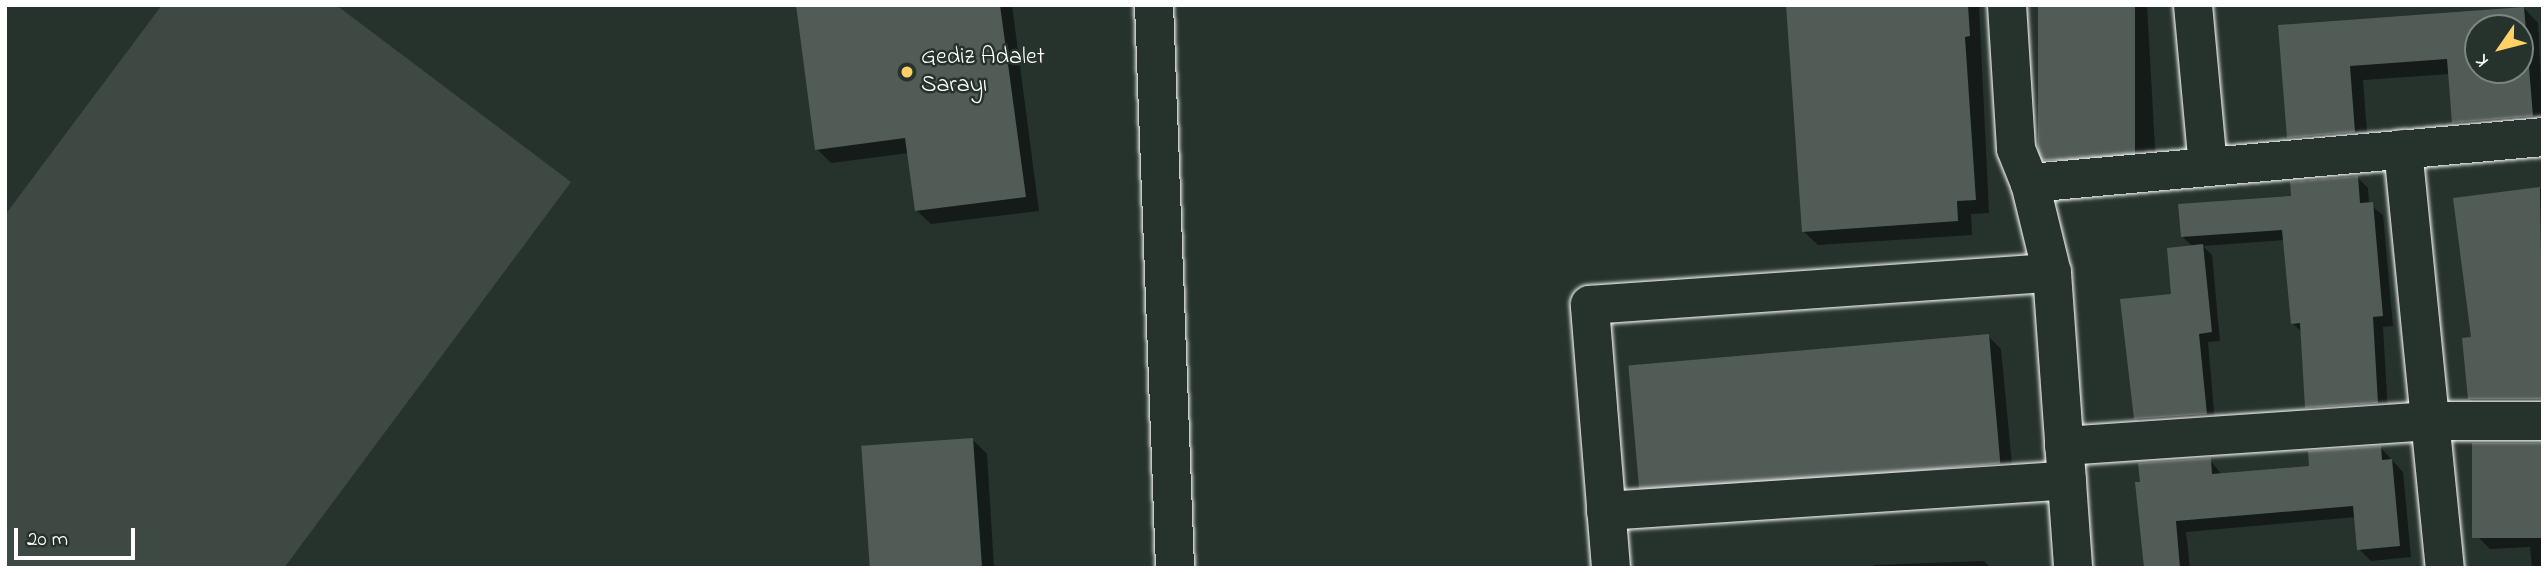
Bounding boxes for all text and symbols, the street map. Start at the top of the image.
north arrow [2464,14,2534,84]
place label: Gediz Adalet Sarayı [921,44,1045,100]
text: K [2469,49,2497,72]
marker: Gediz Adalet Sarayı [899,64,915,80]
scale bar [18,514,138,558]
text: 20 m [27,525,68,555]

